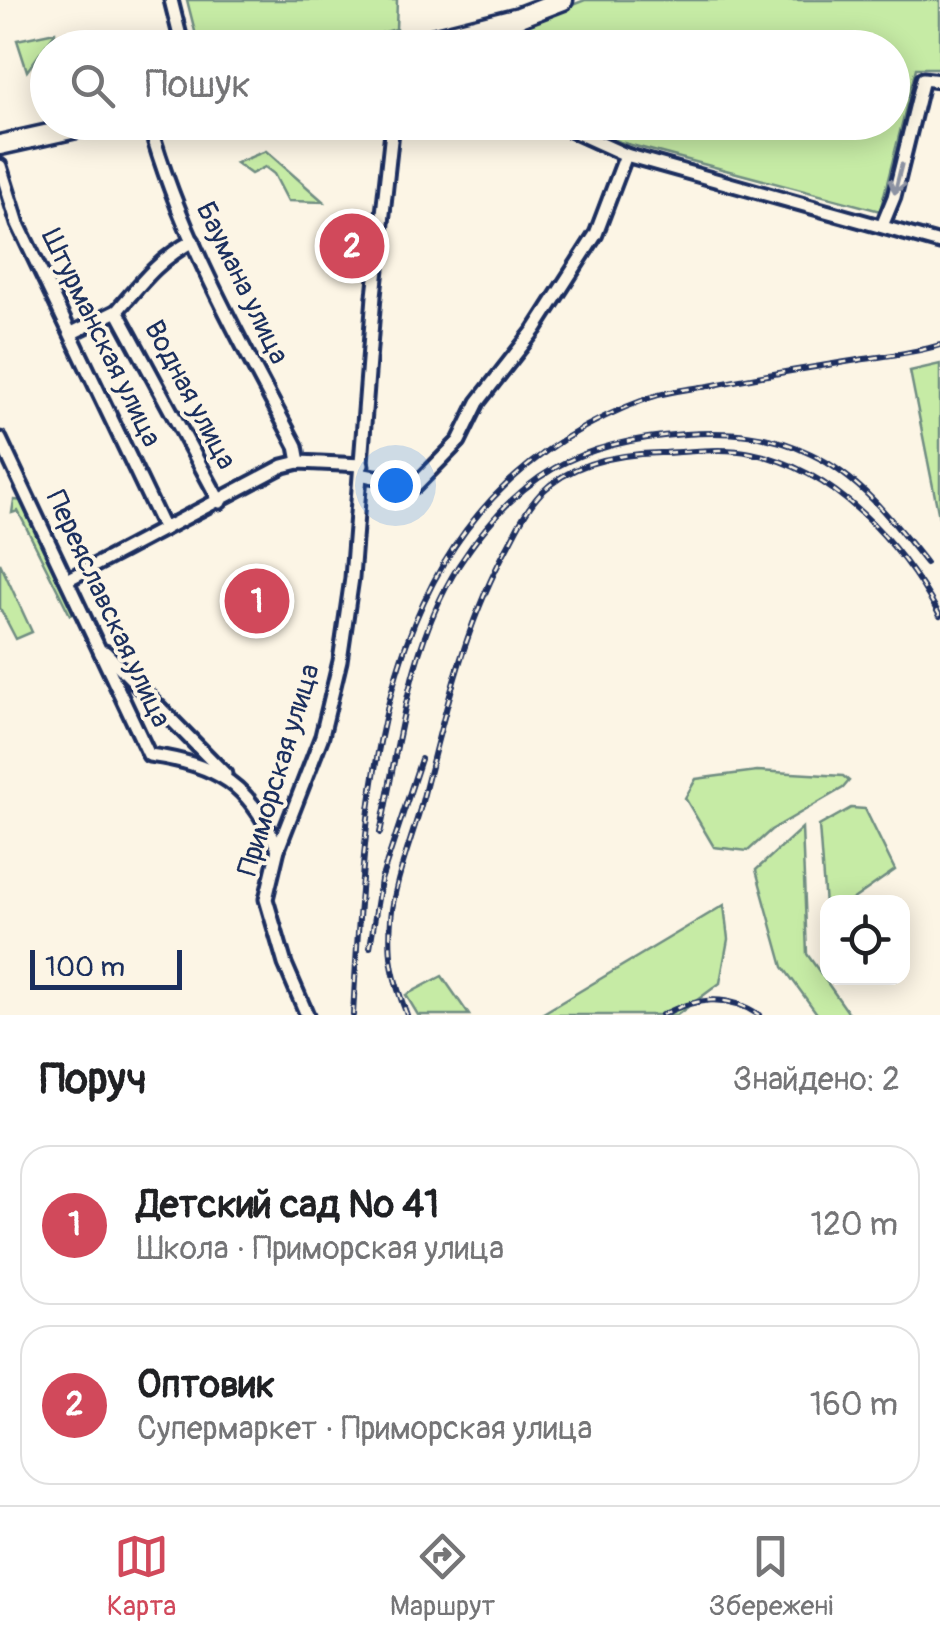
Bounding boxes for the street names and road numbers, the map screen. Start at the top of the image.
street label: Баумана улица [188,196,296,370]
street label: Штурманская улица [33,223,169,453]
street label: Водная улица [136,315,244,475]
street label: Переяславская улица [38,485,178,733]
street label: Приморская улица [230,660,328,880]

